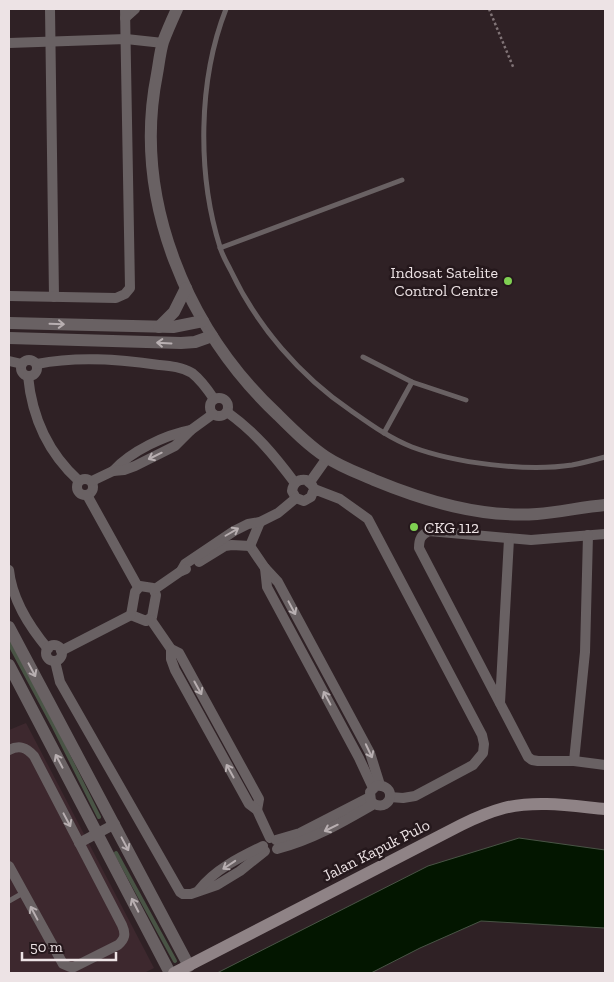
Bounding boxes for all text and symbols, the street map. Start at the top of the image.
place label: Indosat Satelite Control Centre [390,263,498,300]
marker: Indosat Satelite Control Centre [502,275,514,287]
one-way arrow [49,320,65,329]
one-way arrow [157,338,173,347]
one-way arrow [148,452,163,461]
place label: CKG 112 [424,518,479,537]
marker: CKG 112 [408,521,420,533]
one-way arrow [225,527,240,537]
one-way arrow [288,600,297,615]
one-way arrow [28,662,37,677]
one-way arrow [194,680,203,695]
one-way arrow [322,690,332,705]
one-way arrow [365,743,374,758]
one-way arrow [54,754,63,769]
one-way arrow [225,763,235,778]
one-way arrow [63,812,72,827]
street label: Jalan Kapuk Pulo [319,815,433,885]
one-way arrow [324,824,339,834]
one-way arrow [121,836,130,851]
one-way arrow [222,861,236,871]
one-way arrow [130,898,139,913]
one-way arrow [29,905,39,920]
scale bar [22,930,116,962]
text: 50 m [30,938,63,956]

